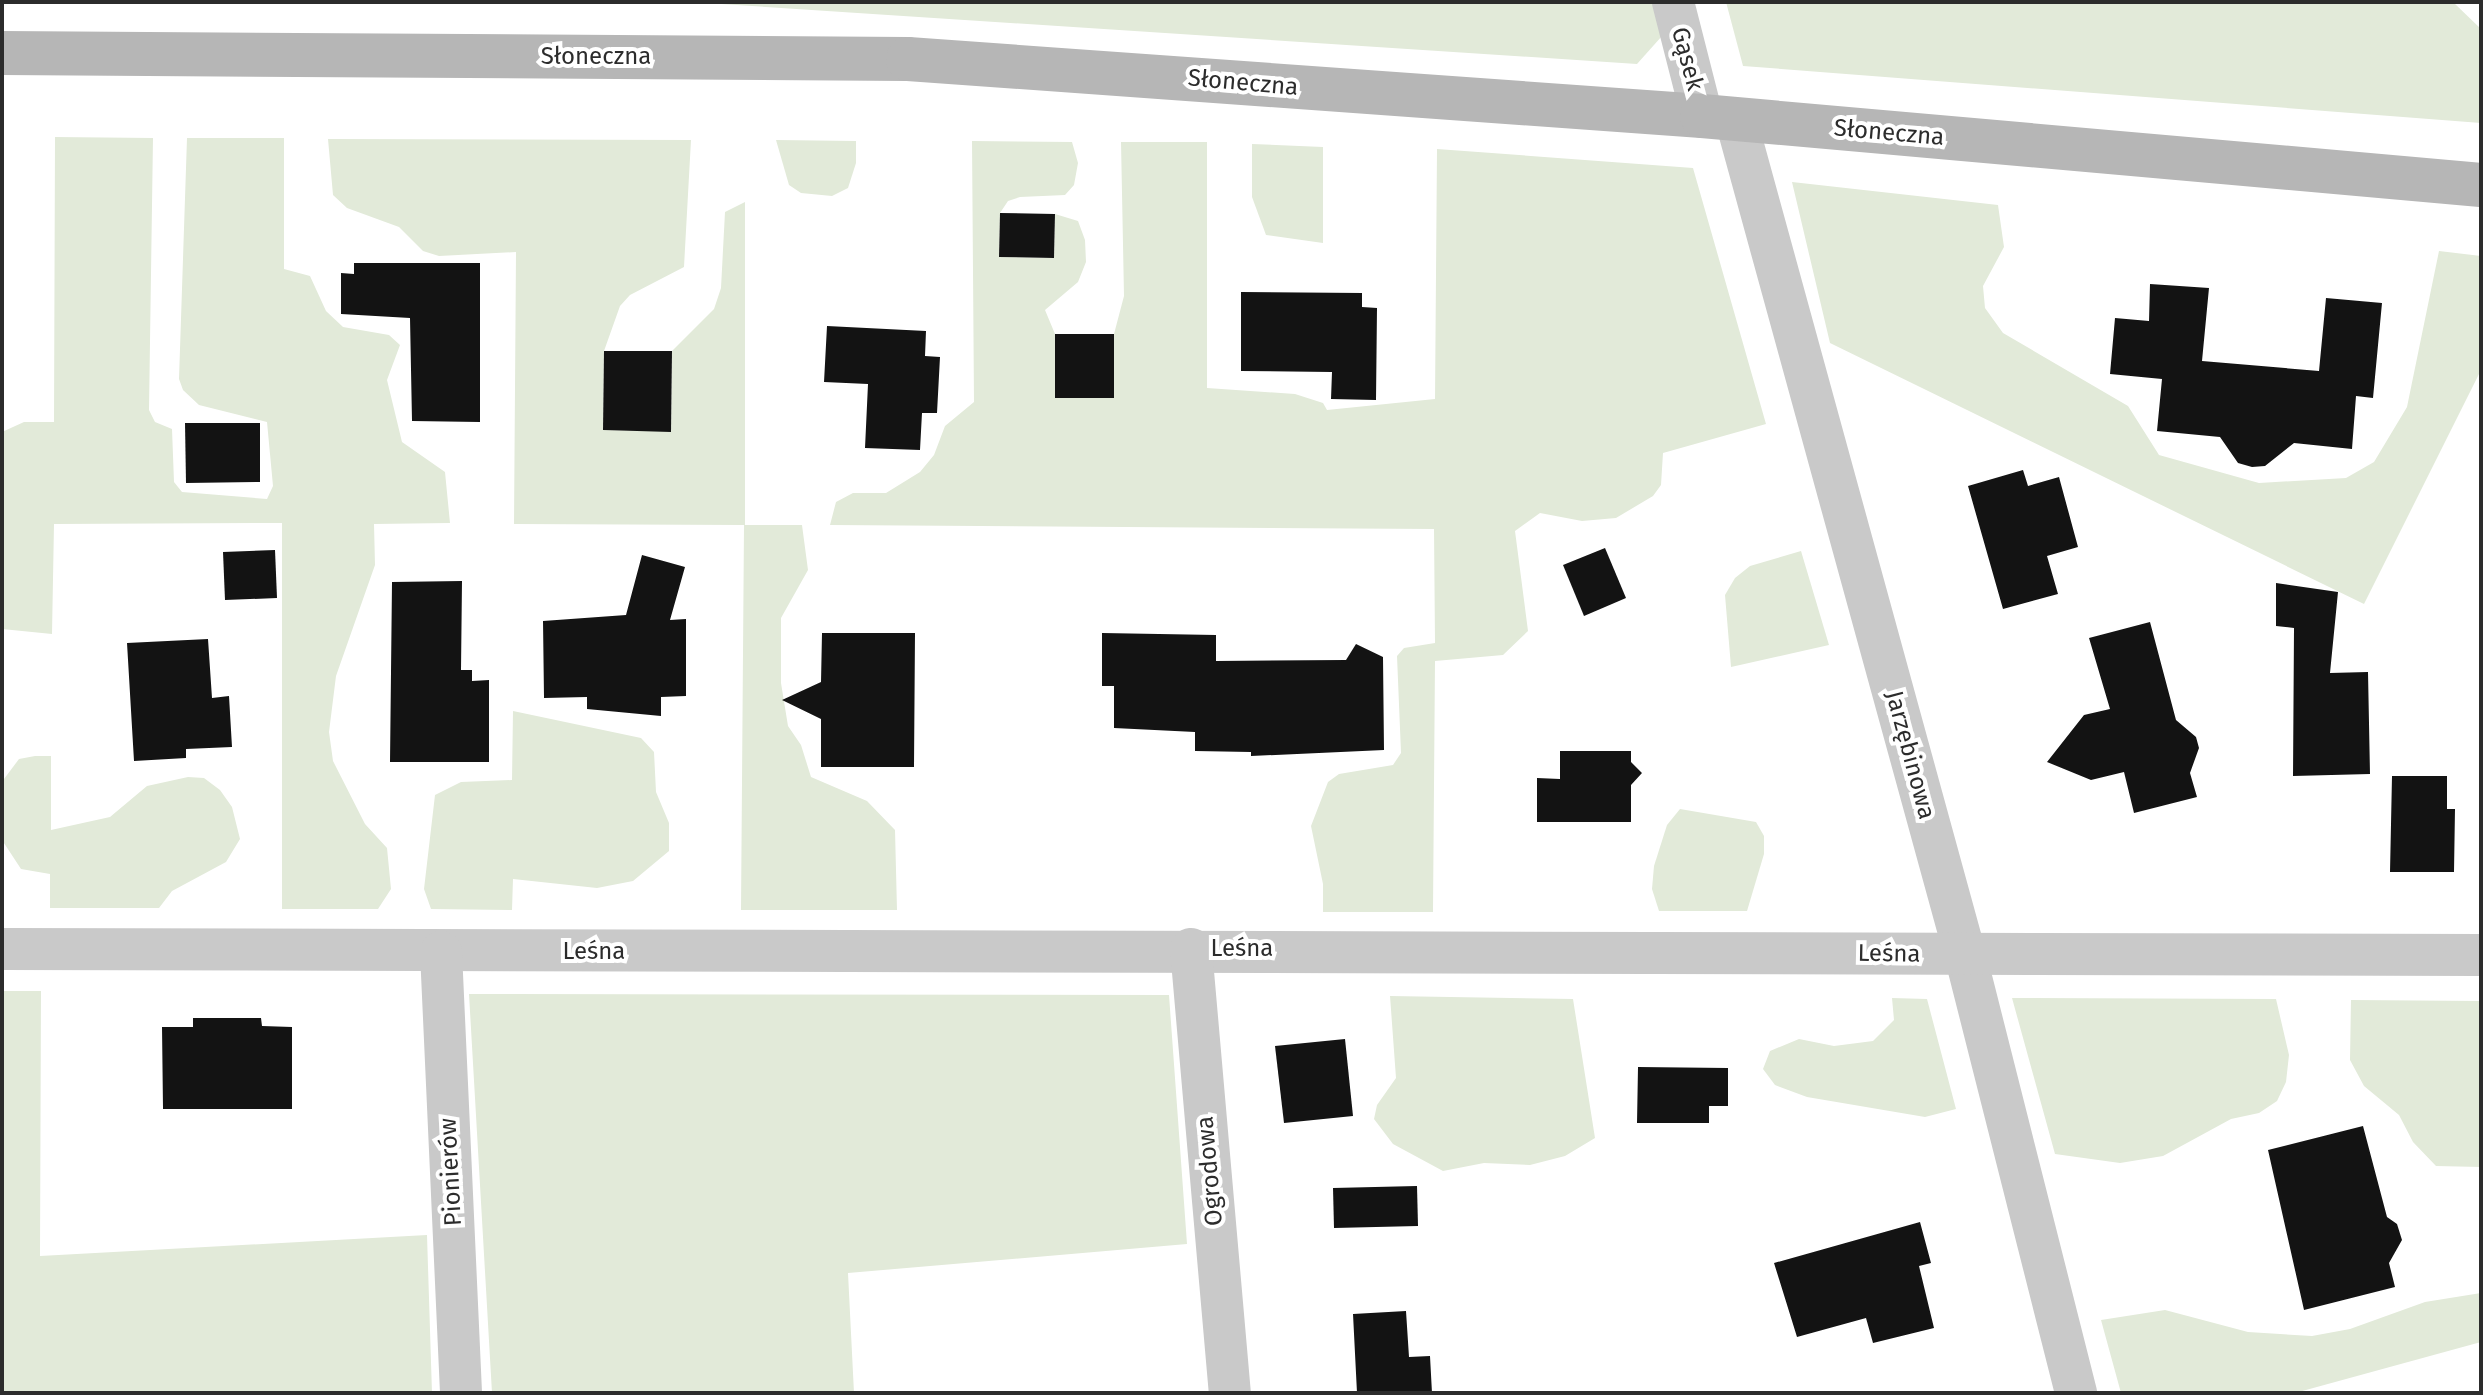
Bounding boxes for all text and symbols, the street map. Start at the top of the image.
street label: Gąsek [1665,24,1709,94]
street label: Słoneczna [541,43,651,71]
street label: Słoneczna [1187,64,1299,102]
street label: Słoneczna [1833,114,1945,152]
street label: Jarzębinowa [1879,688,1941,822]
street label: Leśna [1211,935,1273,963]
street label: Leśna [563,938,625,966]
street label: Leśna [1857,939,1921,969]
street label: Ogrodowa [1191,1115,1229,1227]
street label: Pionierów [434,1117,468,1227]

